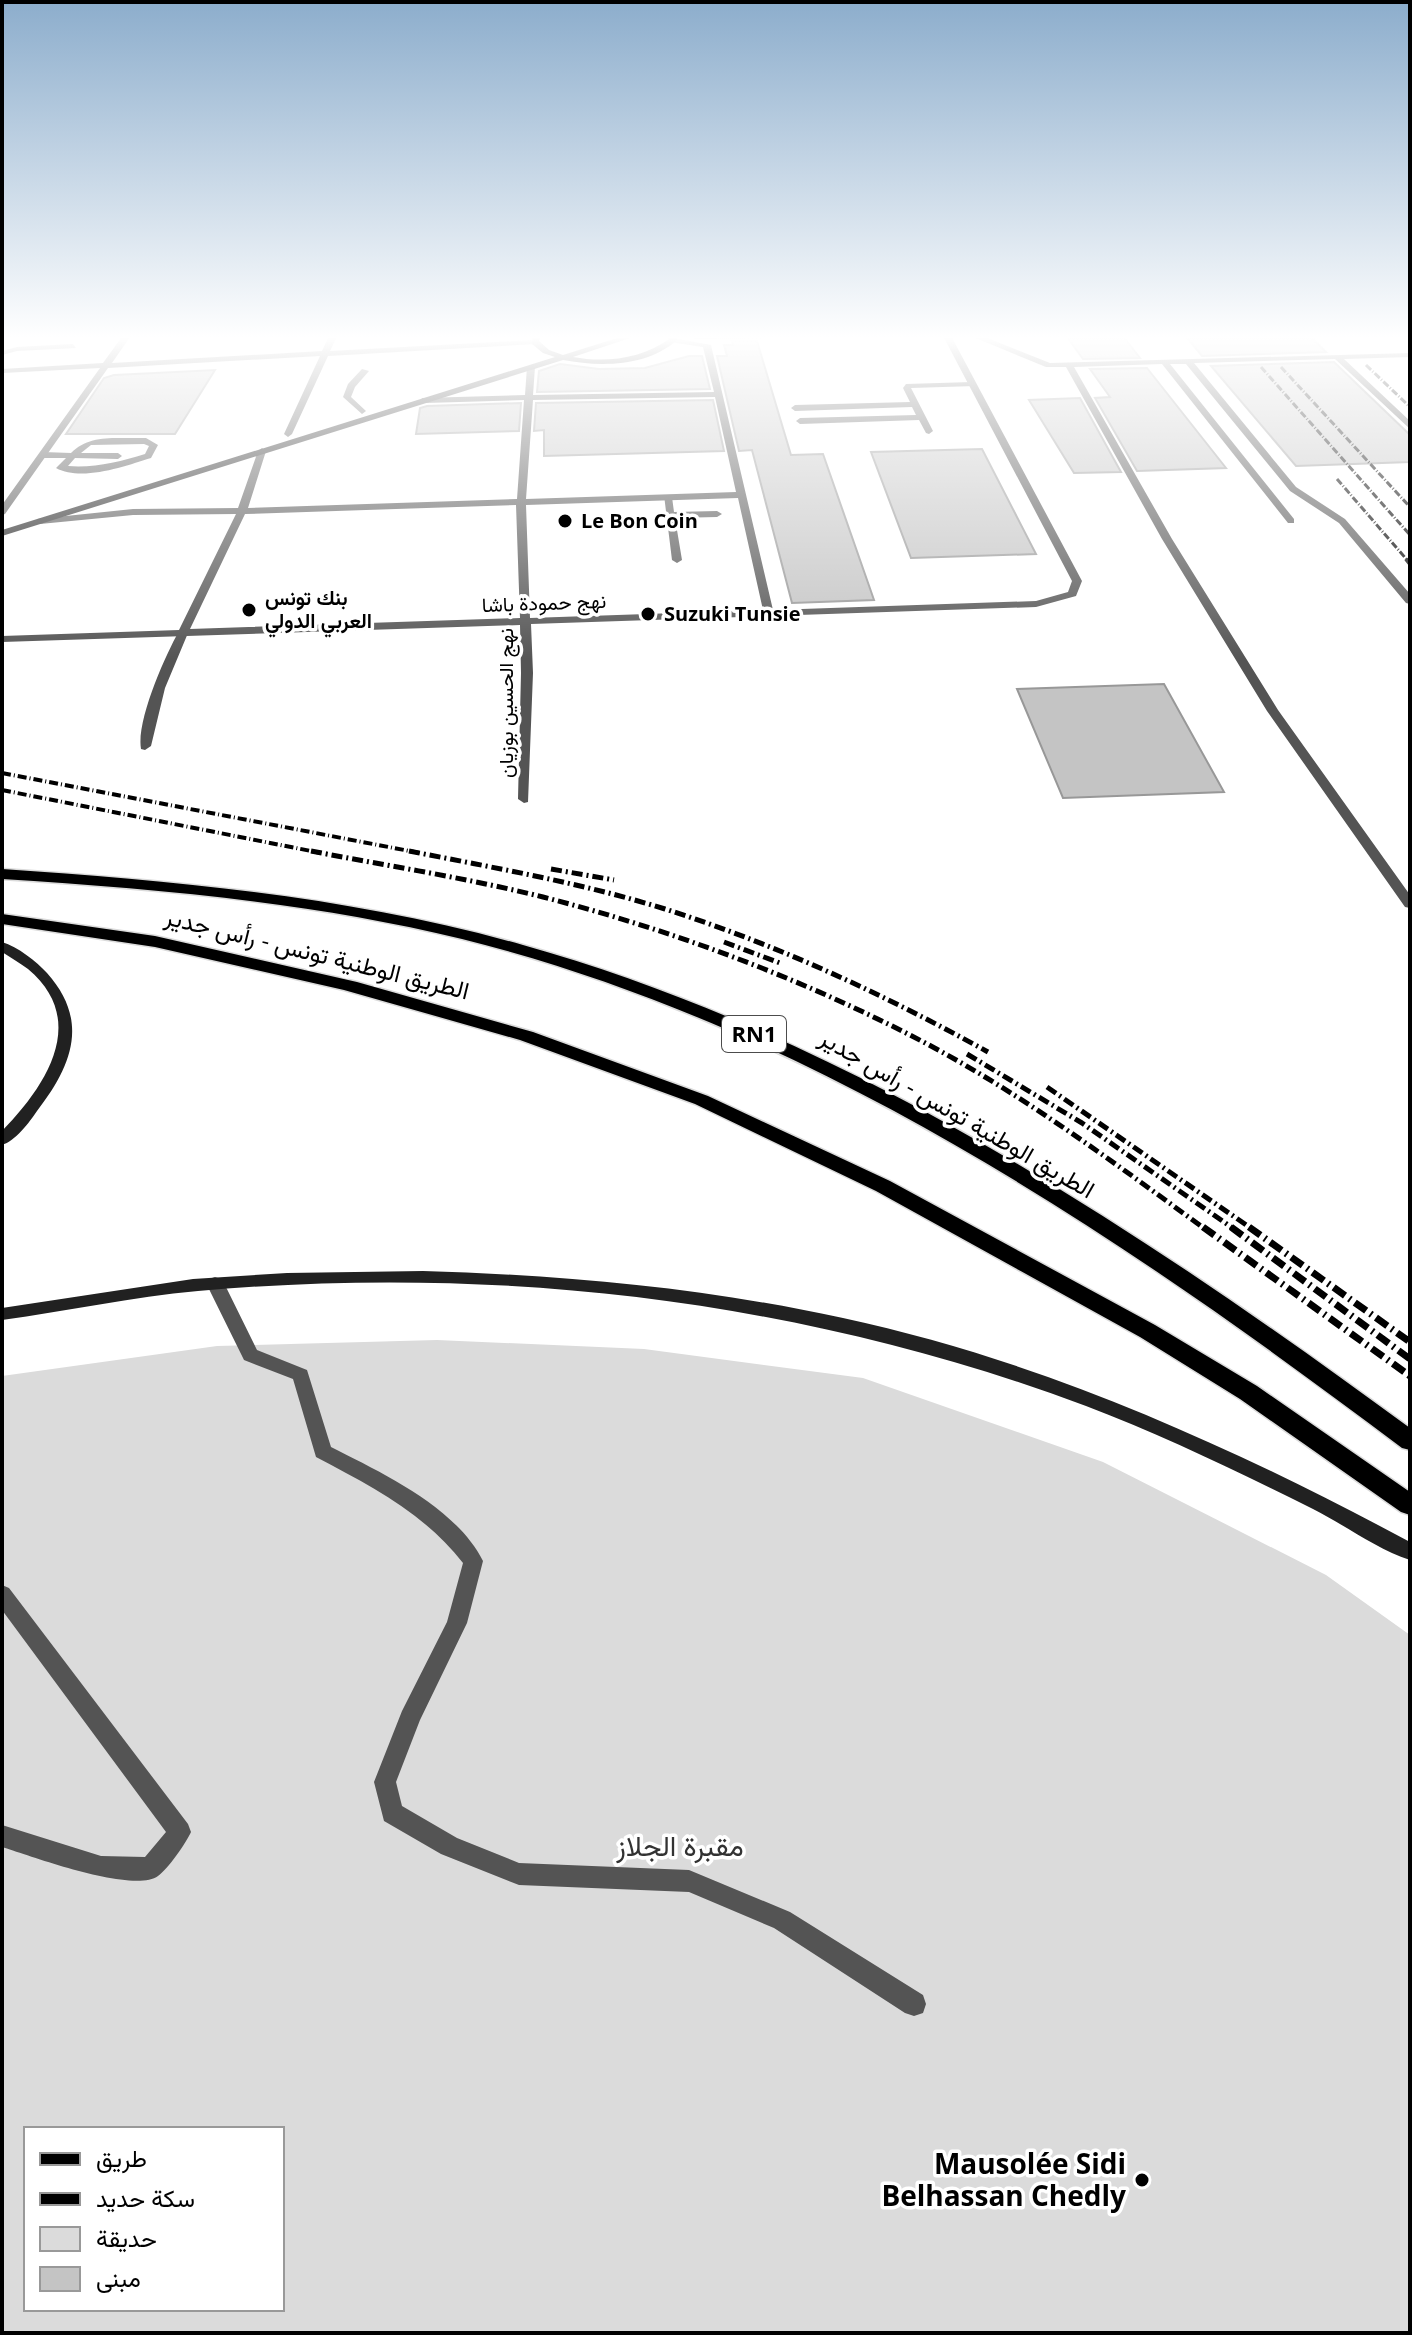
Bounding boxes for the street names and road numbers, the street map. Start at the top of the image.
street label: نهج حمودة باشا [481,587,607,619]
street label: نهج الحسين بوزيان [492,628,520,778]
street label: الطريق الوطنية تونس - رأس جدير [161,899,473,1006]
road number: RN1 [722,1016,786,1052]
street label: الطريق الوطنية تونس - رأس جدير [813,1020,1101,1205]

